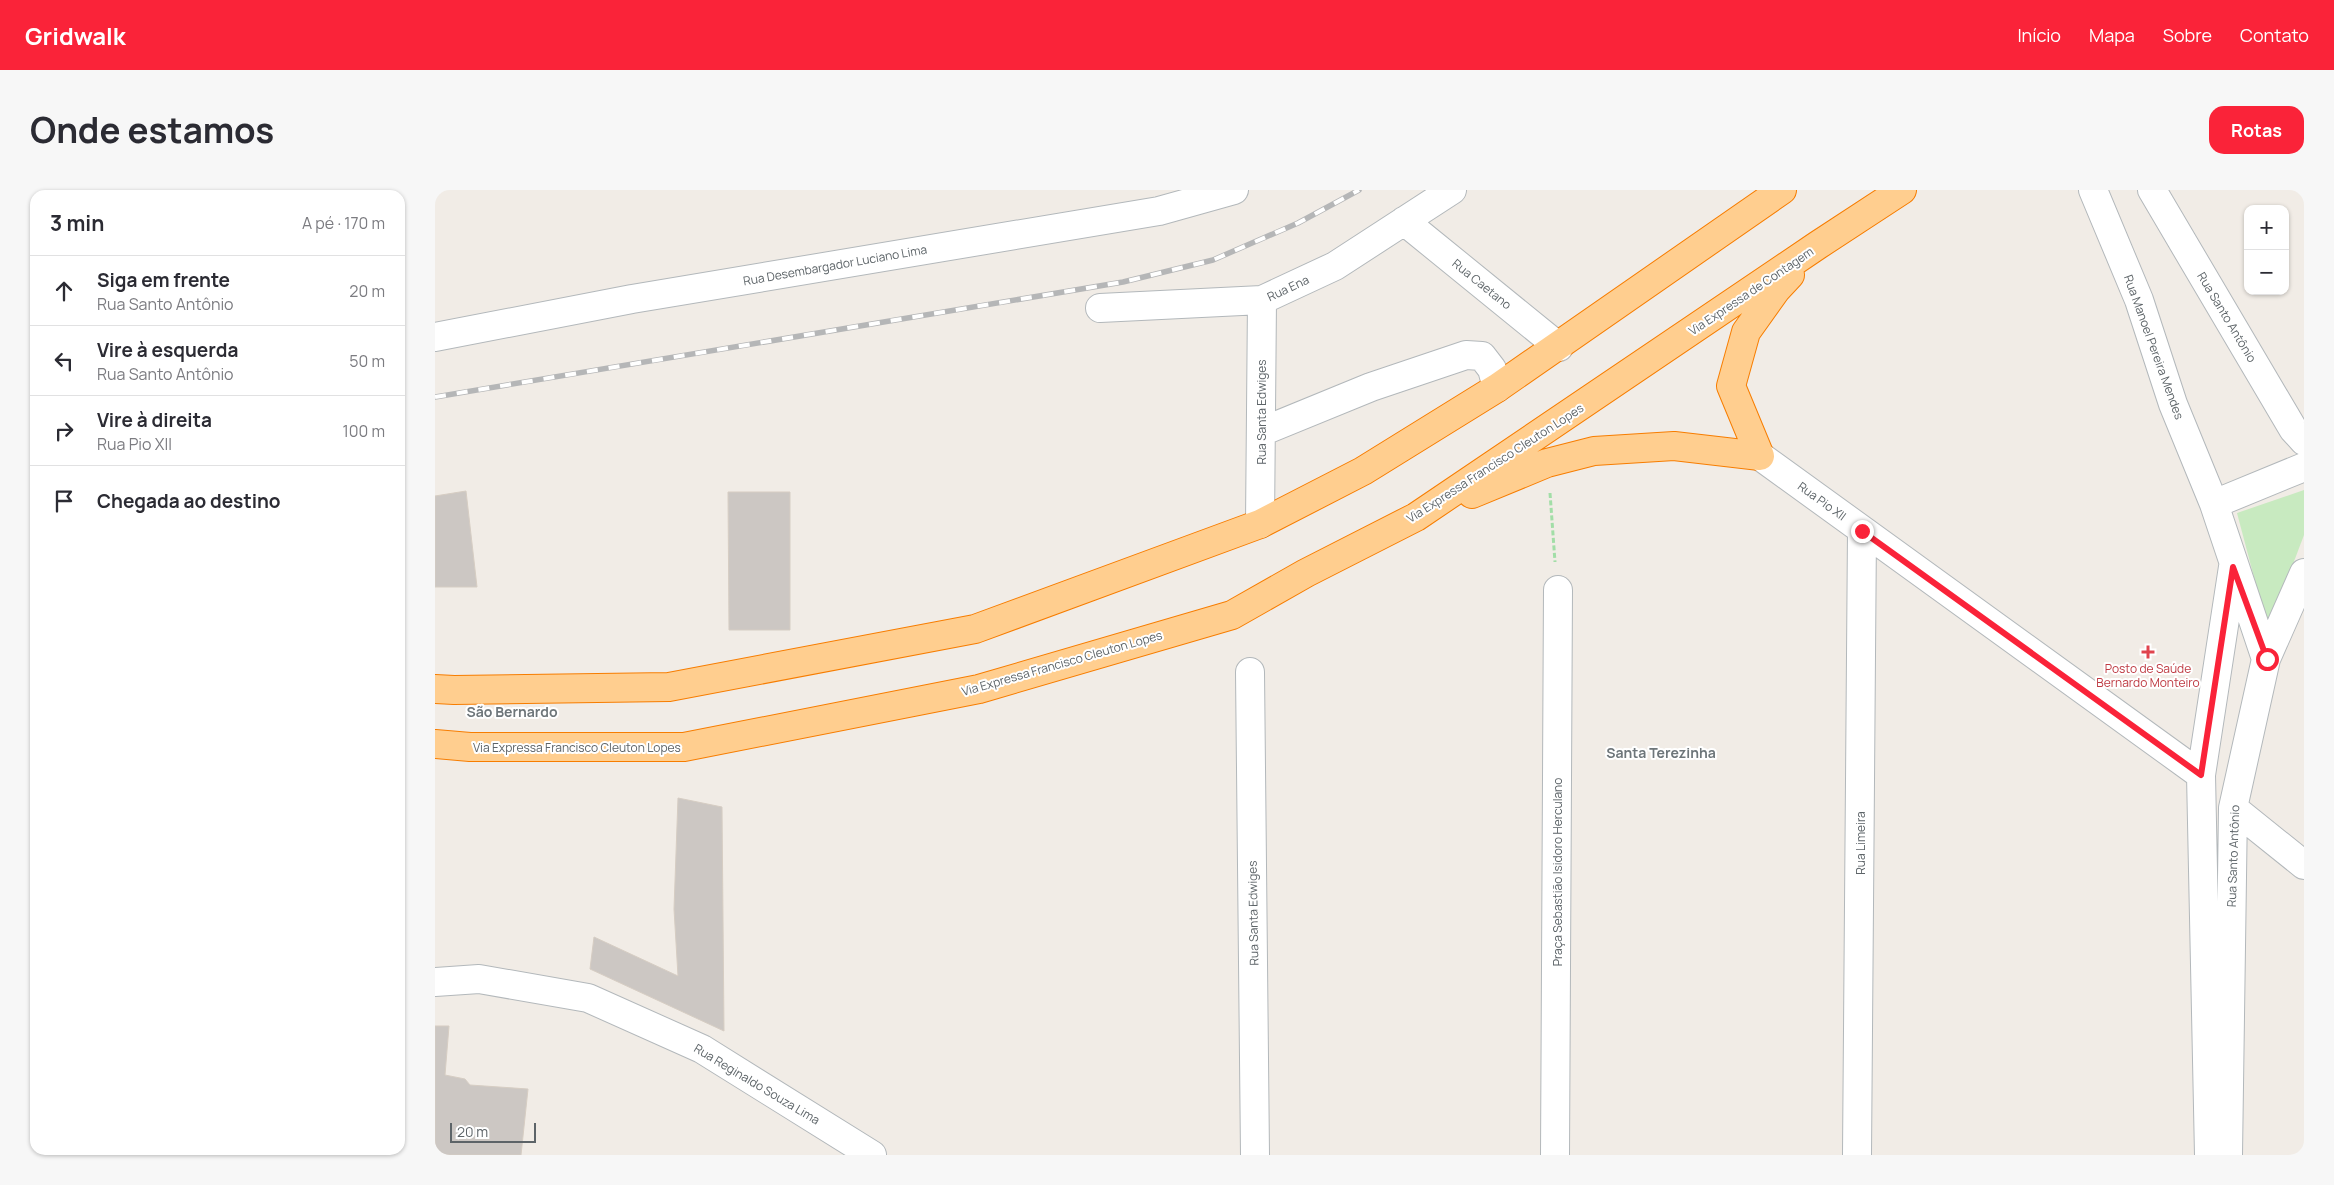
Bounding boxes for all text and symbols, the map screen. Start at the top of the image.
text: Gridwalk [25,19,126,52]
text: Início [2017,23,2061,47]
text: Mapa [2089,23,2135,47]
text: Sobre [2163,23,2212,47]
text: Contato [2240,23,2309,47]
text: Onde estamos [30,106,274,154]
button: Rotas [2209,106,2304,154]
map controls [2244,205,2289,295]
button: + [2244,205,2289,250]
text: 3 min [50,209,104,237]
text: A pé · 170 m [302,212,385,234]
street label: Rua Desembargador Luciano Lima [742,240,928,290]
street label: Via Expressa de Contagem [1685,243,1817,339]
button: − [2244,250,2289,295]
street label: Rua Caetano [1449,255,1515,313]
text: Siga em frente [97,267,230,293]
street label: Rua Santo Antônio [2193,269,2261,365]
street label: Rua Ena [1264,271,1312,305]
street label: Rua Manoel Pereira Mendes [2120,272,2188,422]
icon: ahead [50,277,78,305]
text: 20 m [349,280,385,302]
text: Rua Santo Antônio [97,293,234,315]
text: Vire à esquerda [97,337,238,363]
icon: left [50,347,78,375]
text: 50 m [349,350,385,372]
street label: Rua Santa Edwiges [1253,359,1270,465]
text: Rua Santo Antônio [97,363,234,385]
street label: Via Expressa Francisco Cleuton Lopes [1403,399,1587,527]
text: Vire à direita [97,407,212,433]
icon: right [50,417,78,445]
text: 100 m [342,420,385,442]
text: Rua Pio XII [97,433,172,455]
street label: Rua Pio XII [1794,478,1850,524]
icon: arrive [50,487,78,515]
text: Chegada ao destino [97,488,280,514]
route end [1851,520,1874,543]
street label: Via Expressa Francisco Cleuton Lopes [960,626,1164,700]
marker: Posto de Saúde Bernardo Monteiro [2141,645,2155,659]
route start [2256,648,2279,671]
place label: Posto de Saúde Bernardo Monteiro [2096,660,2200,691]
district label: São Bernardo [466,702,558,721]
street label: Via Expressa Francisco Cleuton Lopes [473,739,681,756]
district label: Santa Terezinha [1606,743,1716,762]
street label: Praça Sebastião Isidoro Herculano [1549,778,1566,966]
street label: Rua Santo Antônio [2223,805,2243,907]
street label: Rua Limeira [1852,811,1869,875]
street label: Rua Santa Edwiges [1244,860,1262,966]
street label: Rua Reginaldo Souza Lima [691,1040,823,1128]
scale bar [450,1120,536,1143]
text: 20 m [457,1122,488,1141]

